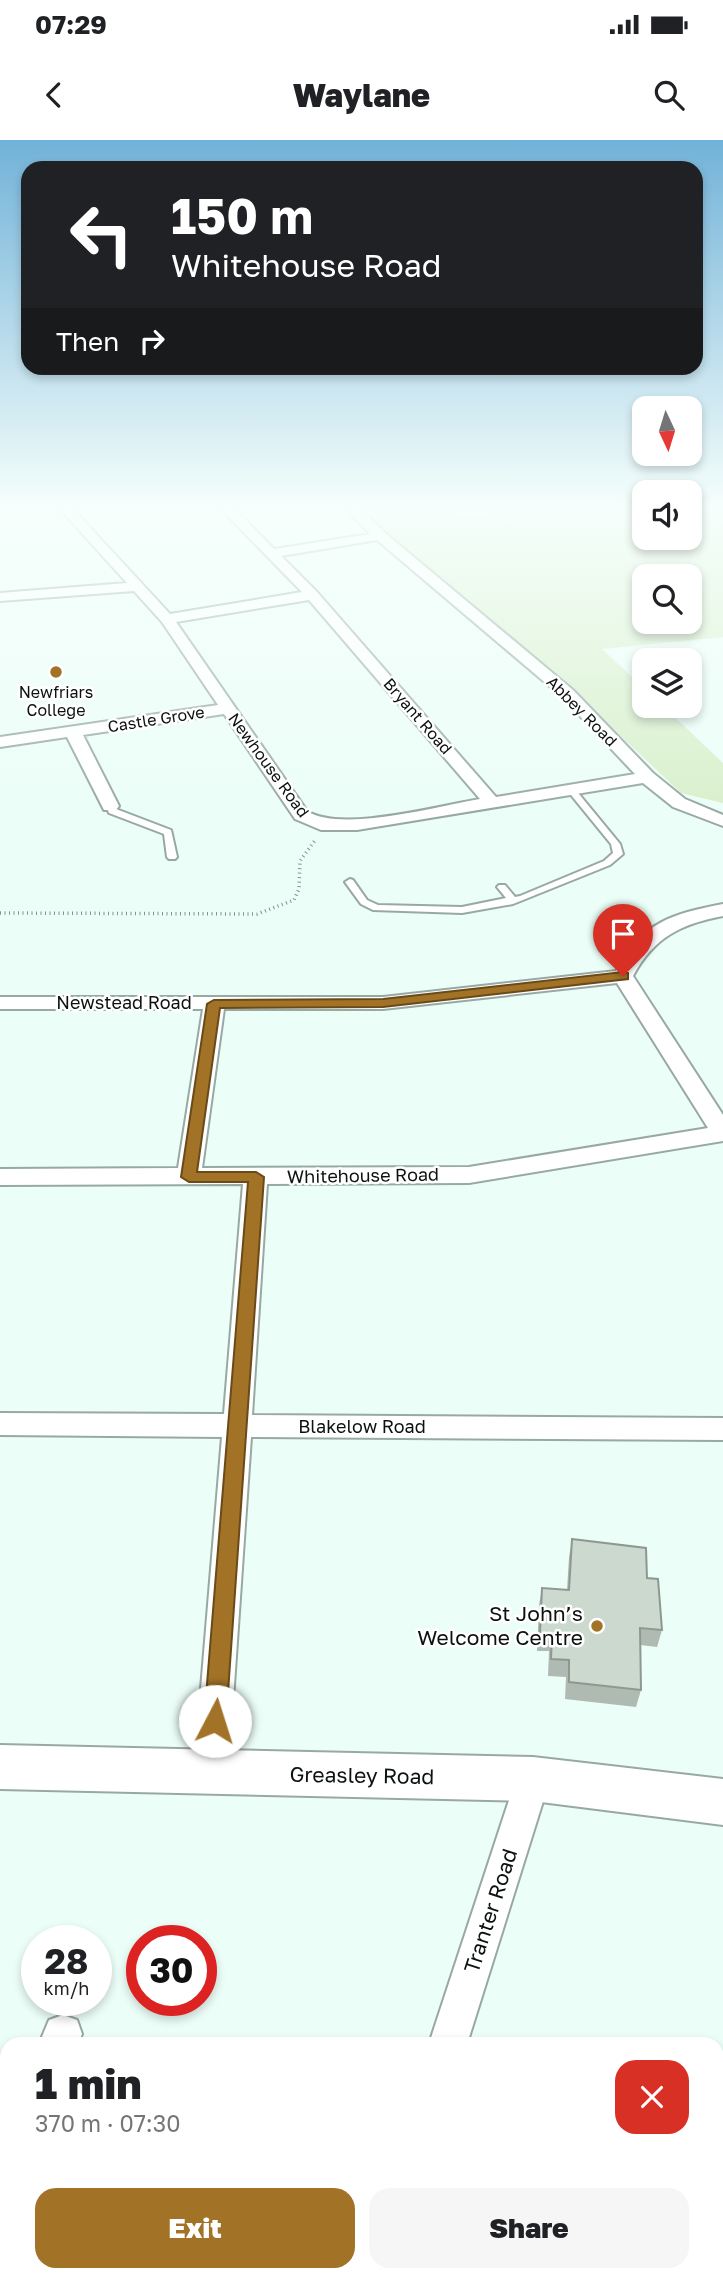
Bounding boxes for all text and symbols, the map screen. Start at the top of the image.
text: 07:29 [35,9,107,40]
icon: back [35,76,73,114]
text: Waylane [293,76,430,114]
icon: search [650,76,688,114]
text: 150 m [171,186,313,245]
icon: left [56,189,147,280]
text: Whitehouse Road [171,246,442,284]
icon: right [133,322,171,360]
text: Then [56,326,119,357]
north arrow [632,396,702,466]
map controls [632,396,702,718]
button: sound [632,480,702,550]
button: search [632,564,702,634]
button: layers [632,648,702,718]
marker: Newfriars College [48,664,64,680]
street label: Abbey Road [543,672,621,750]
street label: Bryant Road [380,674,456,758]
place label: Newfriars College [19,682,93,720]
street label: Castle Grove [106,701,206,737]
street label: Newhouse Road [224,709,314,821]
pin [593,904,653,976]
icon: arrive [604,915,642,953]
street label: Newstead Road [56,991,192,1013]
street label: Whitehouse Road [287,1163,439,1187]
street label: Blakelow Road [298,1415,426,1437]
place label: St John’s Welcome Centre [417,1600,583,1650]
marker: St John’s Welcome Centre [589,1618,605,1634]
position arrow [178,1684,252,1758]
street label: Greasley Road [289,1761,435,1789]
street label: Tranter Road [458,1845,522,1976]
speed limit sign: 30 [126,1925,217,2016]
text: 28 [45,1940,88,1982]
text: km/h [44,1977,89,1999]
text: 1 min [35,2058,142,2108]
button: close [615,2060,689,2134]
text: 370 m · 07:30 [35,2109,180,2137]
button: Exit [35,2188,355,2268]
button: Share [369,2188,689,2268]

